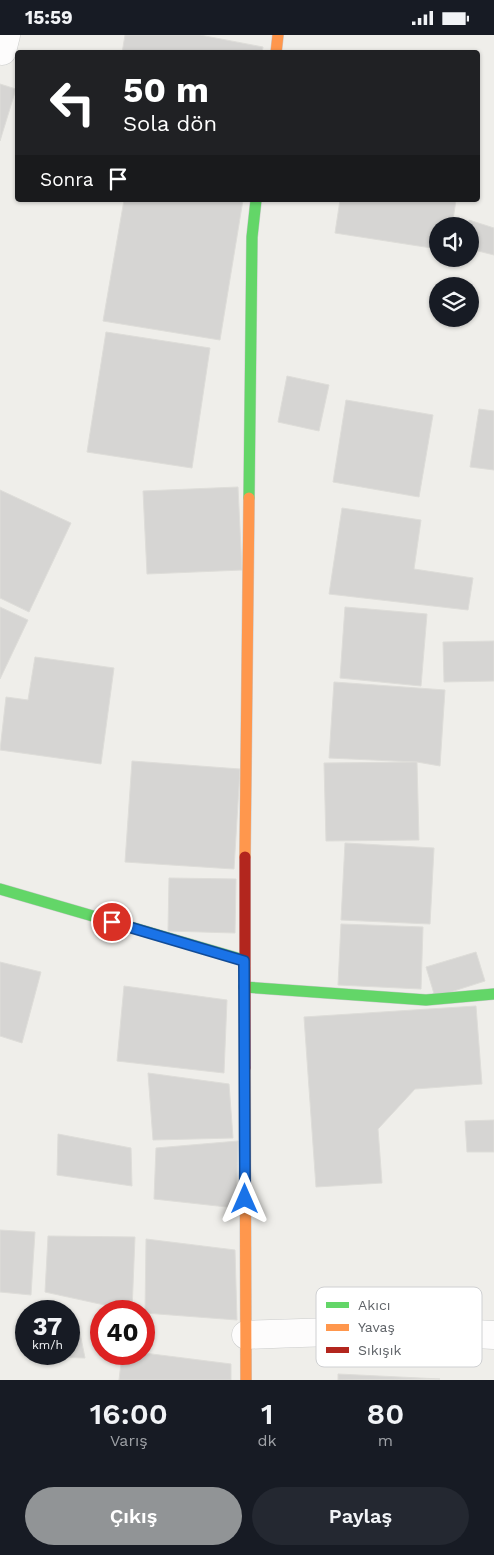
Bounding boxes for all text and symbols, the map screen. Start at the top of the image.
text: 15:59 [25,6,73,29]
text: 50 m [123,69,209,111]
icon: left [40,70,105,135]
text: Sola dön [123,111,217,136]
icon: arrive [104,165,132,193]
text: Sonra [40,168,94,191]
map controls [429,217,479,327]
button: sound [429,217,479,267]
button: layers [429,277,479,327]
pin [91,901,133,943]
icon: arrive [98,908,126,936]
position arrow [218,1172,270,1224]
legend [316,1287,482,1367]
text: Akıcı [358,1297,390,1313]
speed limit sign: 40 [90,1300,155,1365]
text: 37 [33,1312,62,1341]
text: Yavaş [358,1319,395,1335]
text: km/h [32,1338,63,1352]
text: Sıkışık [358,1342,401,1358]
text: 16:00 [90,1396,168,1431]
text: 1 [261,1396,273,1431]
text: 80 [366,1396,404,1431]
text: Varış [110,1431,148,1450]
text: dk [258,1431,277,1450]
text: m [378,1431,393,1450]
button: Çıkış [25,1487,242,1545]
button: Paylaş [252,1487,469,1545]

